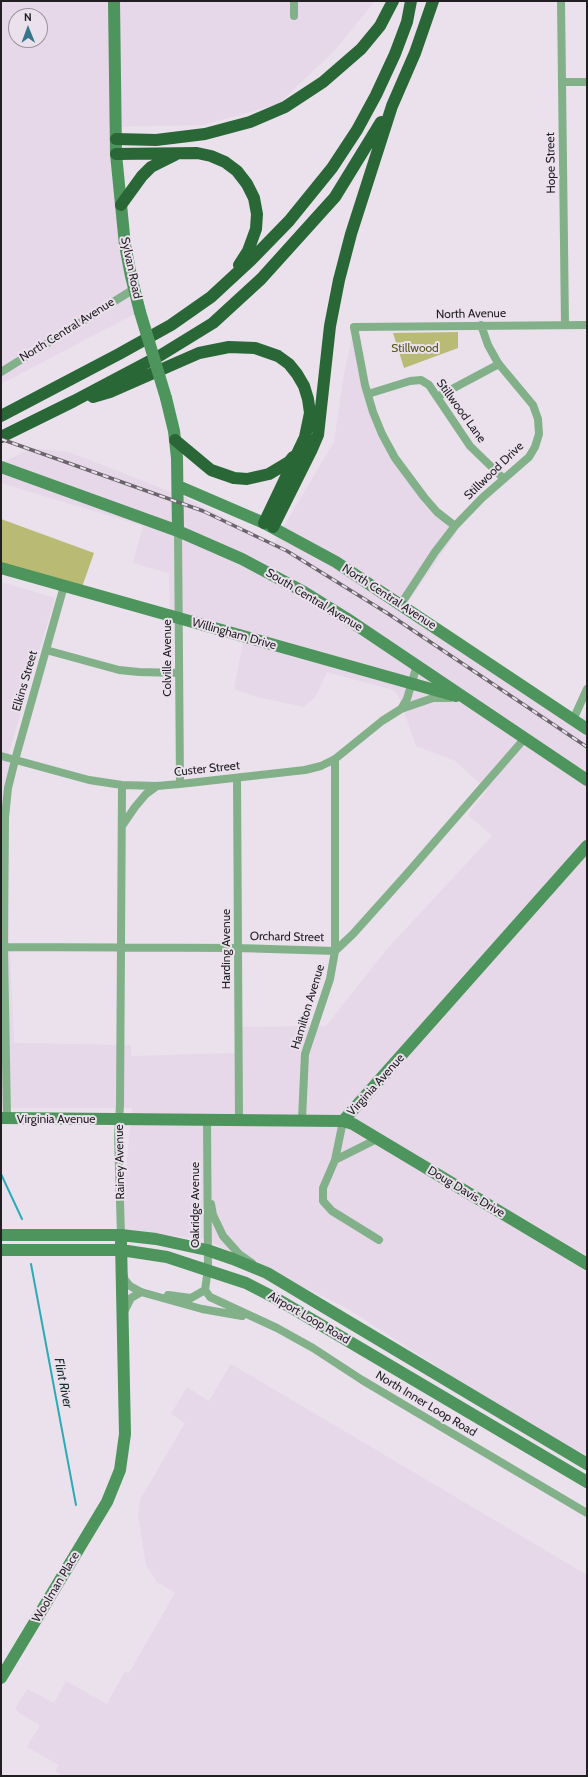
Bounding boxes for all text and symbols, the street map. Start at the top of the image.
north arrow [8,8,48,48]
text: N [24,10,32,24]
street label: Hope Street [543,132,559,194]
street label: Sylvan Road [117,236,145,300]
street label: North Central Avenue [17,295,117,365]
street label: North Avenue [436,306,506,322]
park label: Stillwood [391,341,439,355]
street label: Stillwood Lane [433,376,489,446]
street label: Stillwood Drive [461,439,527,503]
street label: North Central Avenue [339,561,439,633]
street label: South Central Avenue [263,565,365,635]
street label: Willingham Drive [190,615,278,653]
street label: Colville Avenue [160,619,174,697]
street label: Elkins Street [9,649,41,713]
street label: Custer Street [173,758,241,780]
street label: Harding Avenue [219,909,233,989]
street label: Orchard Street [250,929,324,945]
street label: Hamilton Avenue [288,963,328,1051]
street label: Virginia Avenue [344,1051,408,1119]
street label: Virginia Avenue [17,1112,95,1126]
street label: Rainey Avenue [112,1124,128,1200]
street label: Oakridge Avenue [188,1162,202,1248]
street label: Doug Davis Drive [425,1163,507,1221]
street label: Airport Loop Road [266,1289,352,1347]
water label: Flint River [50,1356,76,1410]
street label: North Inner Loop Road [373,1368,479,1440]
street label: Woolman Place [29,1549,83,1625]

